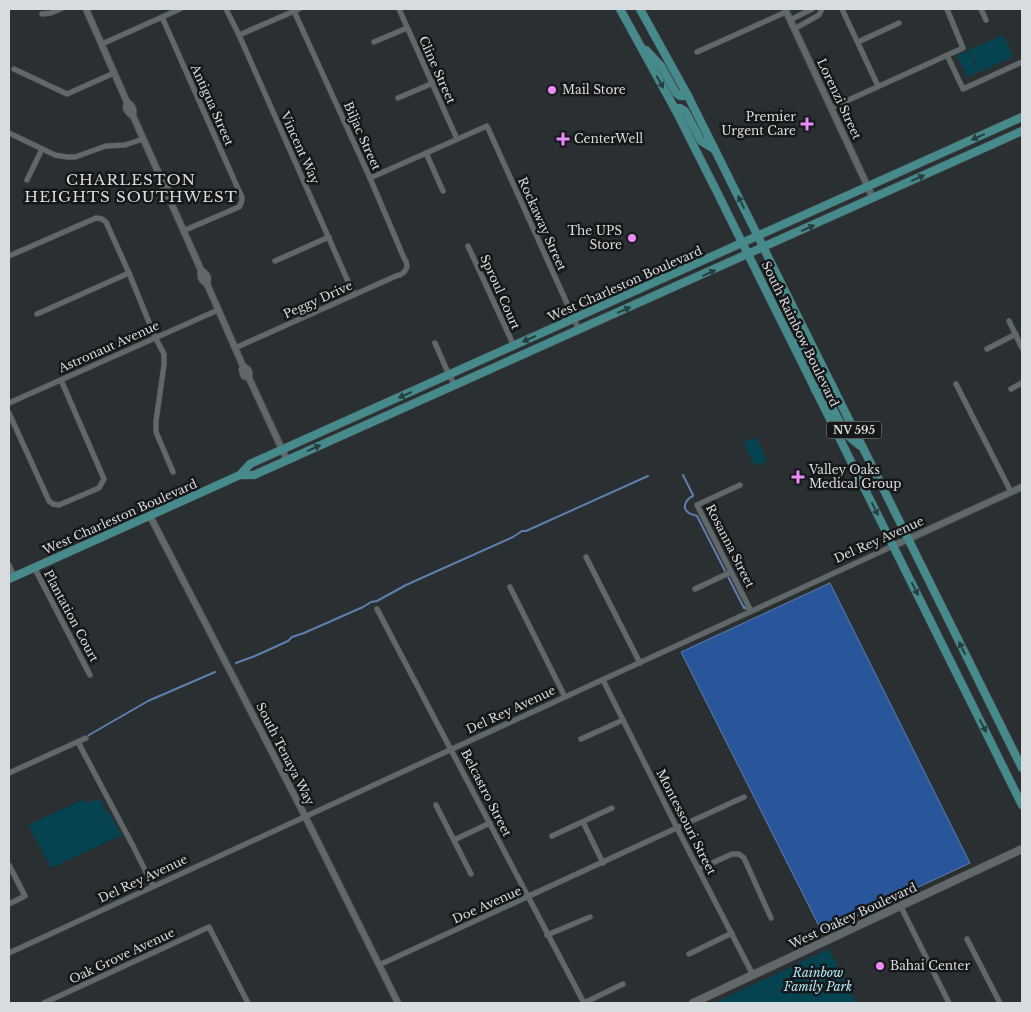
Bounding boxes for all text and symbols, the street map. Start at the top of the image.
street label: Cline Street [416,34,459,106]
street label: Lorenzi Street [814,56,865,142]
street label: Antigua Street [187,61,237,148]
one-way arrow [656,75,665,89]
place label: Mail Store [562,82,626,97]
marker: Mail Store [546,84,558,96]
street label: Biljac Street [341,99,384,173]
street label: Vincent Way [277,108,323,187]
place label: Premier Urgent Care [721,109,796,138]
marker: Premier Urgent Care [800,117,814,131]
place label: CenterWell [574,131,643,146]
marker: CenterWell [556,132,570,146]
one-way arrow [971,134,985,142]
district label: CHARLESTON HEIGHTS SOUTHWEST [24,170,238,206]
one-way arrow [911,173,925,181]
street label: Rockaway Street [515,175,570,273]
one-way arrow [737,195,745,209]
place label: The UPS Store [567,223,622,252]
one-way arrow [801,224,815,232]
marker: The UPS Store [626,232,638,244]
street label: West Charleston Boulevard [544,243,704,325]
street label: Sproul Court [477,252,524,332]
street label: South Rainbow Boulevard [759,258,842,409]
one-way arrow [702,268,716,276]
street label: Peggy Drive [281,278,355,321]
one-way arrow [616,306,631,314]
street label: Astronaut Avenue [55,318,162,376]
one-way arrow [522,335,536,343]
one-way arrow [398,391,412,399]
road number: NV 595 [826,422,882,438]
one-way arrow [307,444,321,452]
place label: Valley Oaks Medical Group [808,462,901,491]
marker: Valley Oaks Medical Group [791,470,805,484]
street label: West Charleston Boulevard [39,476,199,558]
street label: Rosanna Street [703,501,758,591]
one-way arrow [871,502,879,516]
street label: Del Rey Avenue [831,513,926,566]
street label: Plantation Court [41,567,102,665]
one-way arrow [911,582,919,597]
one-way arrow [958,641,966,655]
street label: Del Rey Avenue [464,682,558,737]
street label: South Tenaya Way [253,700,318,808]
one-way arrow [979,719,987,733]
street label: Belcastro Street [458,747,515,839]
street label: Montessouri Street [653,766,720,877]
street label: Del Rey Avenue [96,851,190,906]
street label: West Oakey Boulevard [786,879,919,952]
street label: Doe Avenue [450,883,524,926]
street label: Oak Grove Avenue [67,924,177,987]
place label: Bahai Center [890,958,970,973]
marker: Bahai Center [874,960,886,972]
park label: Rainbow Family Park [783,965,852,994]

